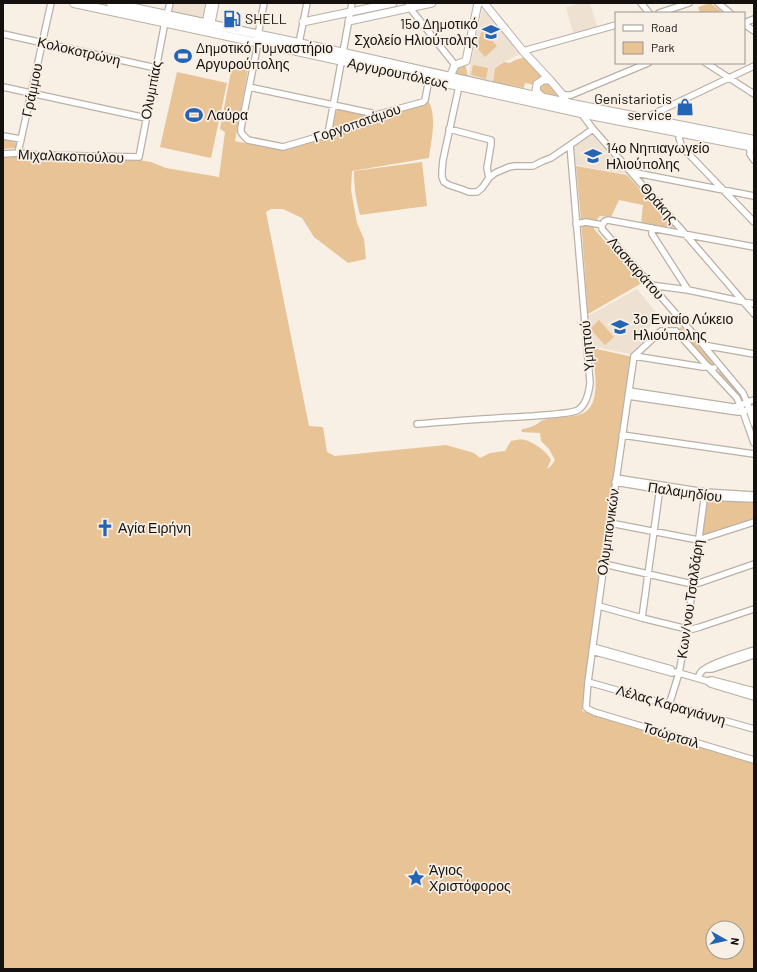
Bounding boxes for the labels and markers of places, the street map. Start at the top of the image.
fuel station icon: SHELL [222,9,242,29]
place label: SHELL [245,10,287,27]
place label: 15ο Δημοτικό Σχολείο Ηλιούπολης [354,15,478,48]
school or university icon: 15ο Δημοτικό Σχολείο Ηλιούπολης [481,22,501,42]
place label: Δημοτικό Γυμναστήριο Αργυρούπολης [196,39,333,72]
sports icon: Δημοτικό Γυμναστήριο Αργυρούπολης [173,46,193,66]
place label: Genistariotis service [594,90,672,123]
shop icon: Genistariotis service [675,97,695,117]
sports icon: Λαύρα [184,105,204,125]
place label: Λαύρα [207,106,248,123]
place label: 14ο Νηπιαγωγείο Ηλιούπολης [606,139,710,172]
school or university icon: 14ο Νηπιαγωγείο Ηλιούπολης [583,146,603,166]
place label: 3ο Ενιαίο Λύκειο Ηλιούπολης [633,310,733,343]
school or university icon: 3ο Ενιαίο Λύκειο Ηλιούπολης [610,317,630,337]
church icon: Αγία Ειρήνη [95,518,115,538]
place label: Αγία Ειρήνη [118,519,191,536]
place label: Άγιος Χριστόφορος [429,861,511,894]
place icon: Άγιος Χριστόφορος [406,868,426,888]

